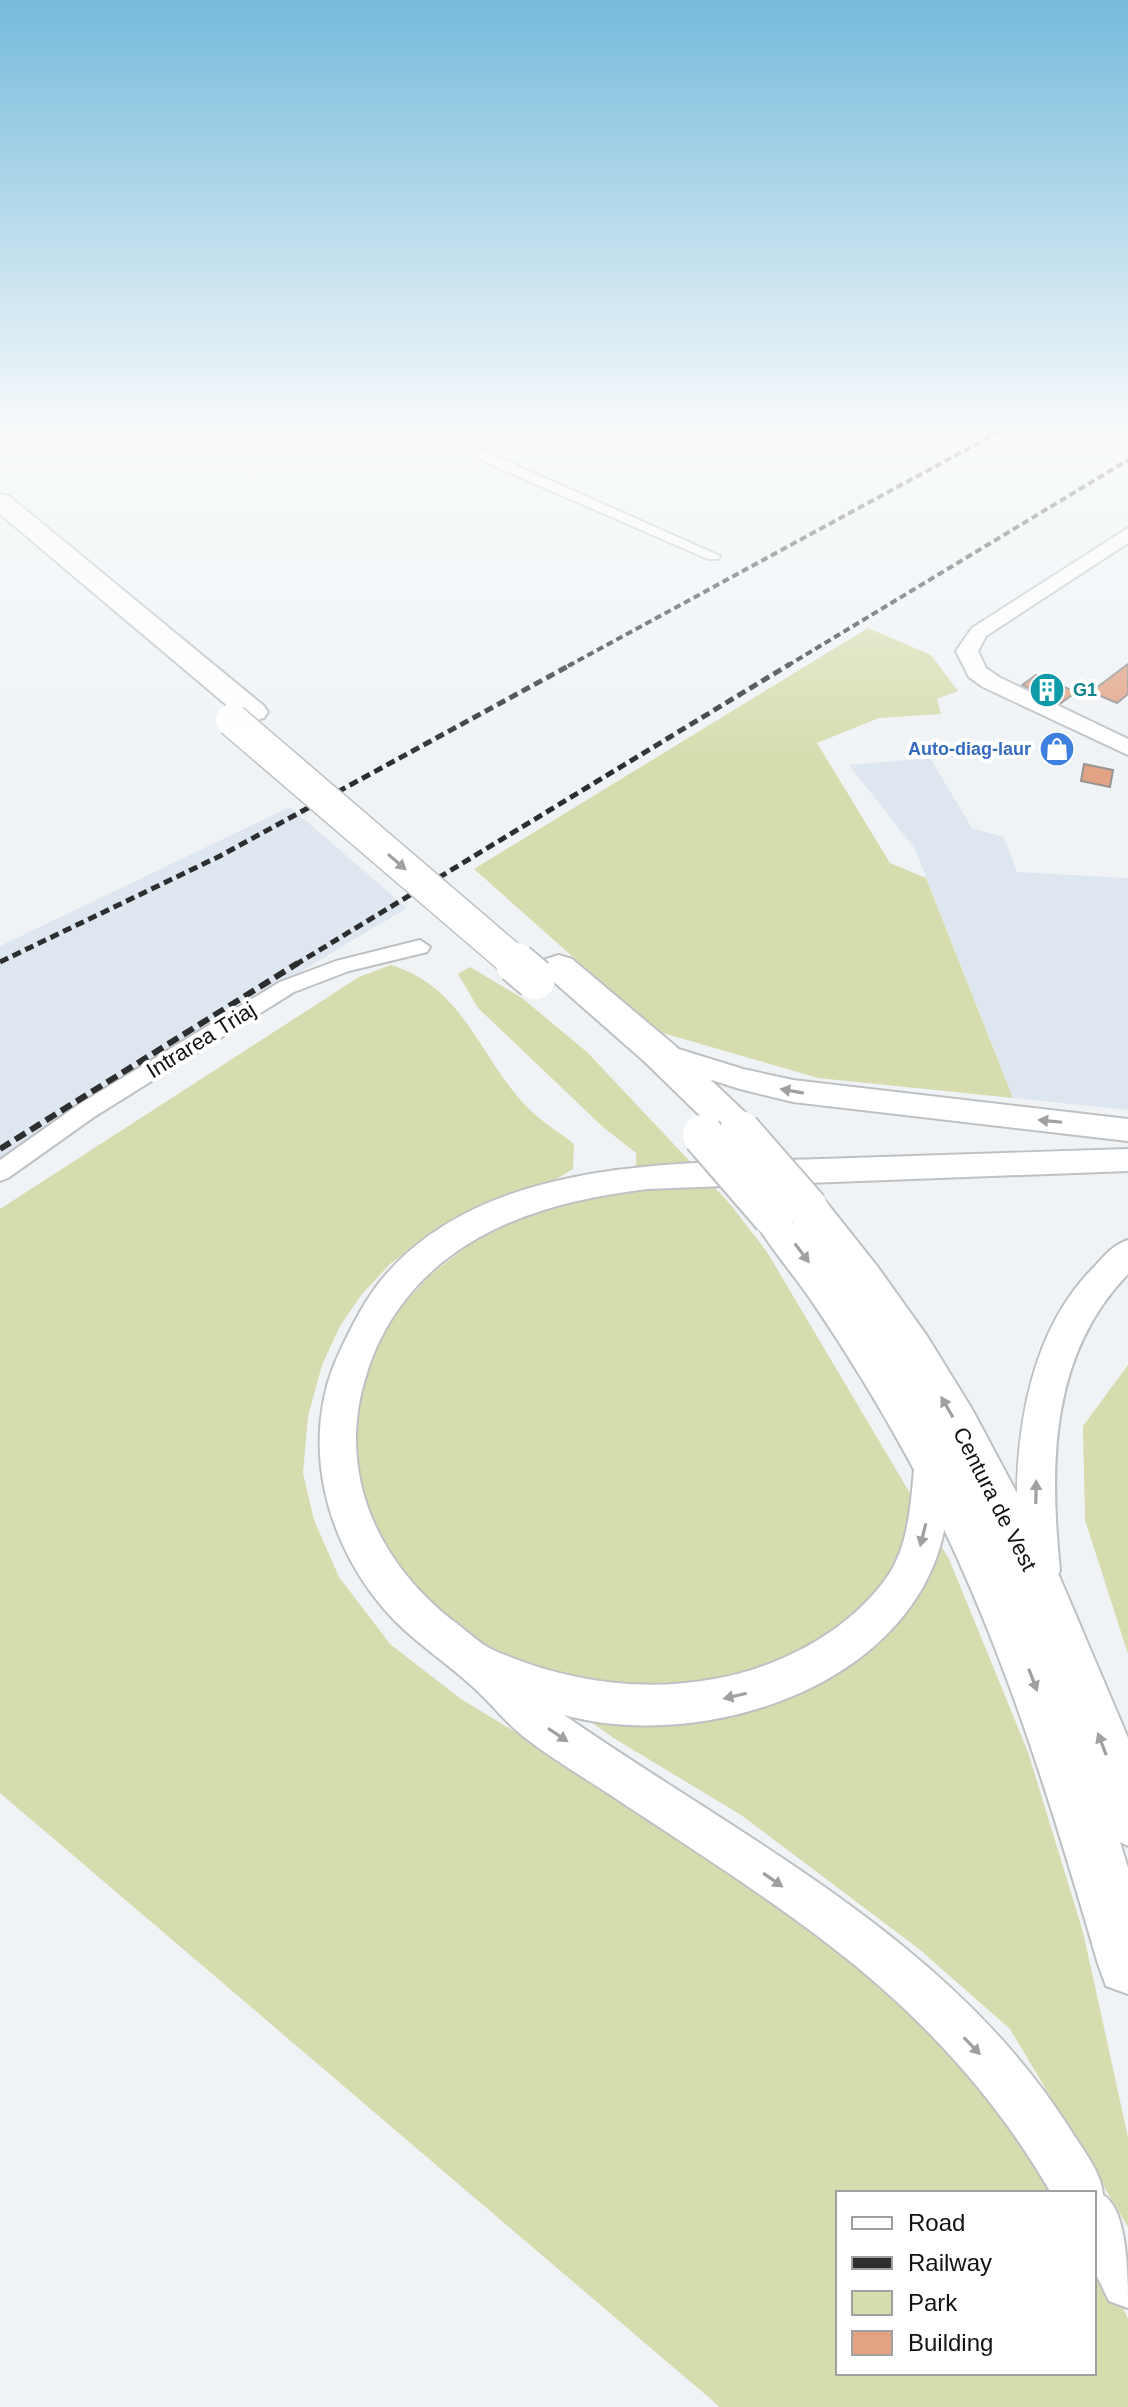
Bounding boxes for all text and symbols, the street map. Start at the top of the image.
building icon: G1 [1028,671,1066,709]
place label: G1 [1073,680,1097,700]
shop icon: Auto-diag-laur [1038,730,1076,768]
place label: Auto-diag-laur [908,739,1031,759]
one-way arrow [387,853,407,870]
street label: Intrarea Triaj [142,997,260,1083]
one-way arrow [780,1084,805,1096]
one-way arrow [1038,1114,1063,1127]
one-way arrow [793,1243,809,1263]
one-way arrow [940,1395,954,1418]
street label: Centura de Vest [948,1423,1042,1575]
one-way arrow [1030,1479,1043,1504]
one-way arrow [917,1523,929,1548]
one-way arrow [1027,1668,1040,1692]
one-way arrow [723,1690,748,1702]
one-way arrow [547,1727,568,1742]
one-way arrow [1095,1732,1108,1756]
one-way arrow [763,1872,784,1887]
one-way arrow [962,2036,981,2055]
legend [836,2191,1096,2375]
text: Road [908,2209,965,2236]
text: Railway [908,2249,992,2276]
text: Park [908,2289,958,2316]
text: Building [908,2329,993,2356]

